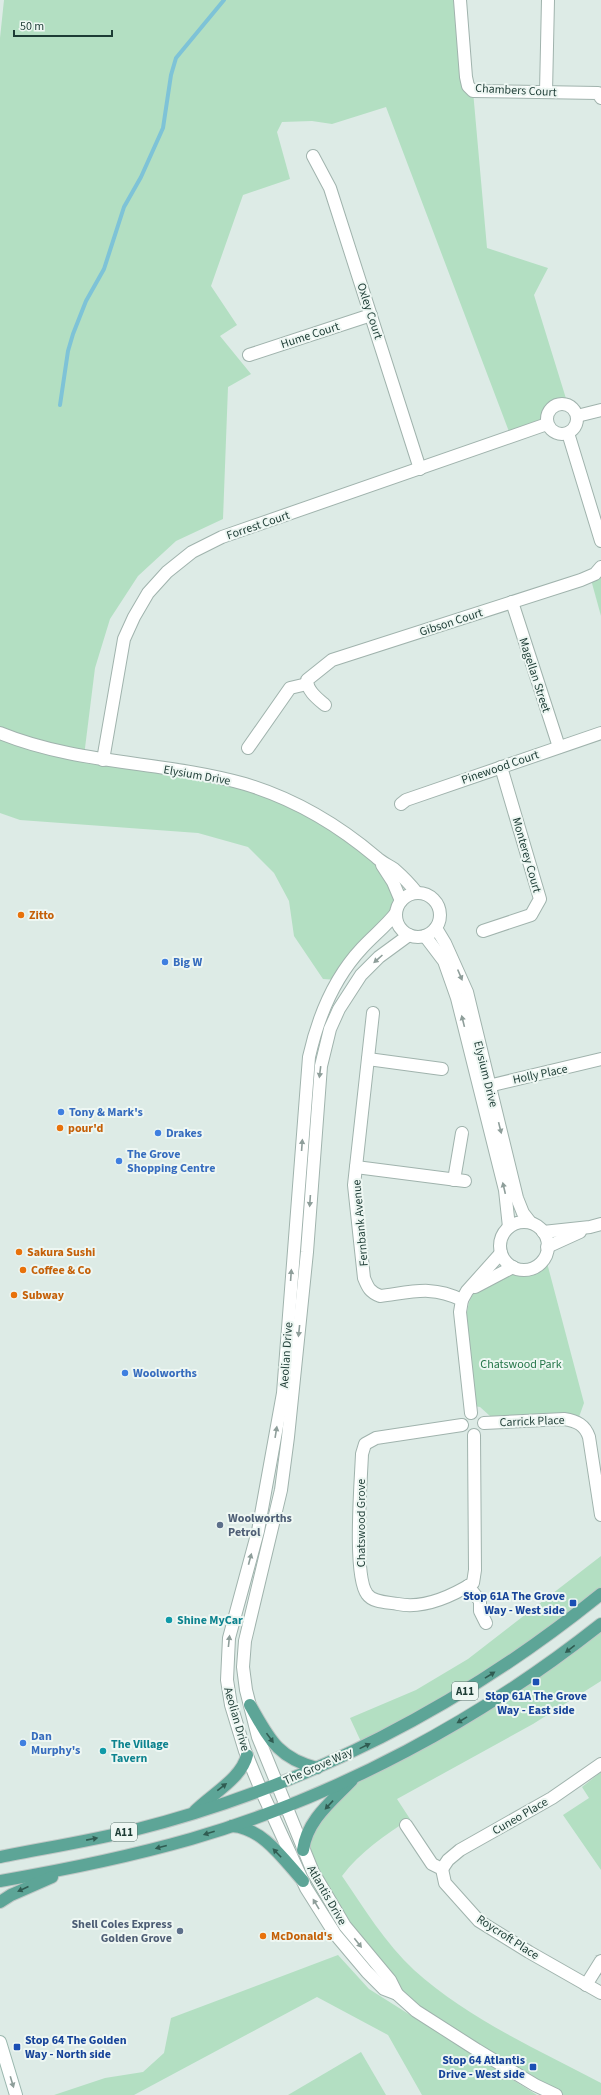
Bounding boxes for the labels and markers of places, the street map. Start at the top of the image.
place label: Zitto [29,907,55,924]
marker: Zitto [16,910,26,920]
place label: Big W [173,954,202,971]
marker: Big W [160,957,170,967]
place label: Tony & Mark's [69,1104,143,1121]
marker: Tony & Mark's [56,1107,66,1117]
place label: pour'd [68,1120,104,1137]
marker: pour'd [55,1123,65,1133]
place label: Drakes [166,1125,202,1142]
marker: Drakes [153,1128,163,1138]
place label: The Grove Shopping Centre [127,1146,215,1177]
marker: The Grove Shopping Centre [114,1156,124,1166]
place label: Sakura Sushi [27,1244,95,1261]
marker: Sakura Sushi [14,1247,24,1257]
place label: Coffee & Co [31,1262,92,1279]
marker: Coffee & Co [18,1265,28,1275]
place label: Subway [22,1287,65,1304]
marker: Subway [9,1290,19,1300]
place label: Woolworths [133,1365,197,1382]
marker: Woolworths [120,1368,130,1378]
place label: Woolworths Petrol [228,1510,292,1541]
marker: Woolworths Petrol [215,1520,225,1530]
place label: Stop 61A The Grove Way - West side [463,1588,565,1619]
marker: Stop 61A The Grove Way - West side [568,1598,578,1608]
place label: Shine MyCar [177,1612,243,1629]
marker: Shine MyCar [164,1615,174,1625]
marker: Stop 61A The Grove Way - East side [531,1677,541,1687]
place label: Stop 61A The Grove Way - East side [485,1688,587,1719]
place label: Dan Murphy's [31,1728,80,1759]
place label: The Village Tavern [111,1736,169,1767]
marker: Dan Murphy's [18,1738,28,1748]
marker: The Village Tavern [98,1746,108,1756]
place label: Shell Coles Express Golden Grove [71,1916,172,1947]
marker: Shell Coles Express Golden Grove [175,1926,185,1936]
place label: McDonald's [271,1928,332,1945]
marker: McDonald's [258,1931,268,1941]
place label: Stop 64 The Golden Way - North side [25,2032,127,2063]
marker: Stop 64 The Golden Way - North side [12,2042,22,2052]
place label: Stop 64 Atlantis Drive - West side [438,2052,525,2083]
marker: Stop 64 Atlantis Drive - West side [528,2062,538,2072]

